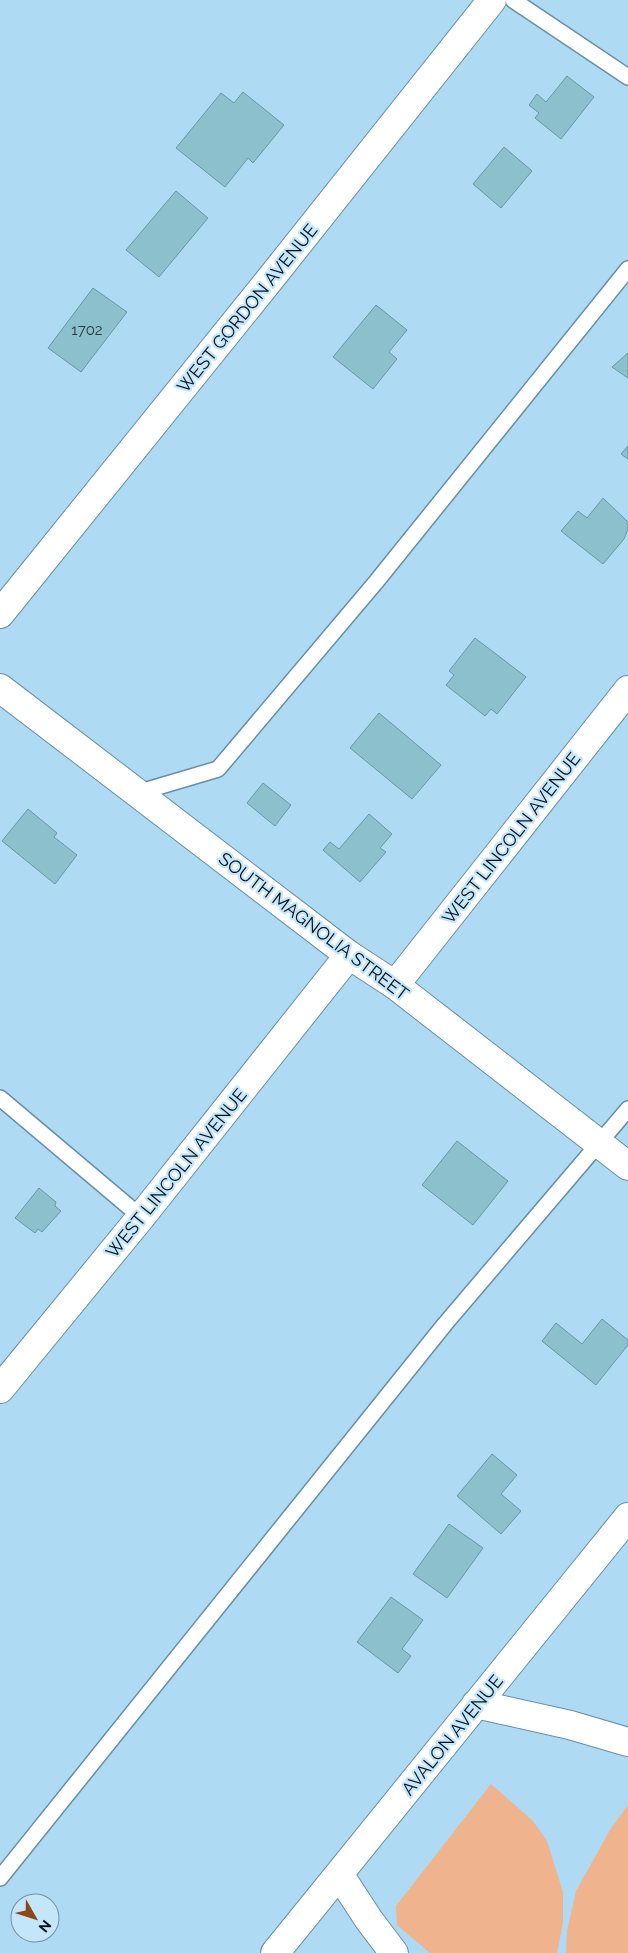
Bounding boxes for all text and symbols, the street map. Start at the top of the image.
street label: WEST GORDON AVENUE [172,219,322,397]
house number: 1702 [71,321,103,339]
street label: WEST LINCOLN AVENUE [438,748,584,928]
street label: SOUTH MAGNOLIA STREET [215,848,413,1004]
street label: WEST LINCOLN AVENUE [101,1084,251,1262]
street label: AVALON AVENUE [397,1671,507,1799]
north arrow [10,1893,60,1943]
text: N [36,1917,55,1935]

